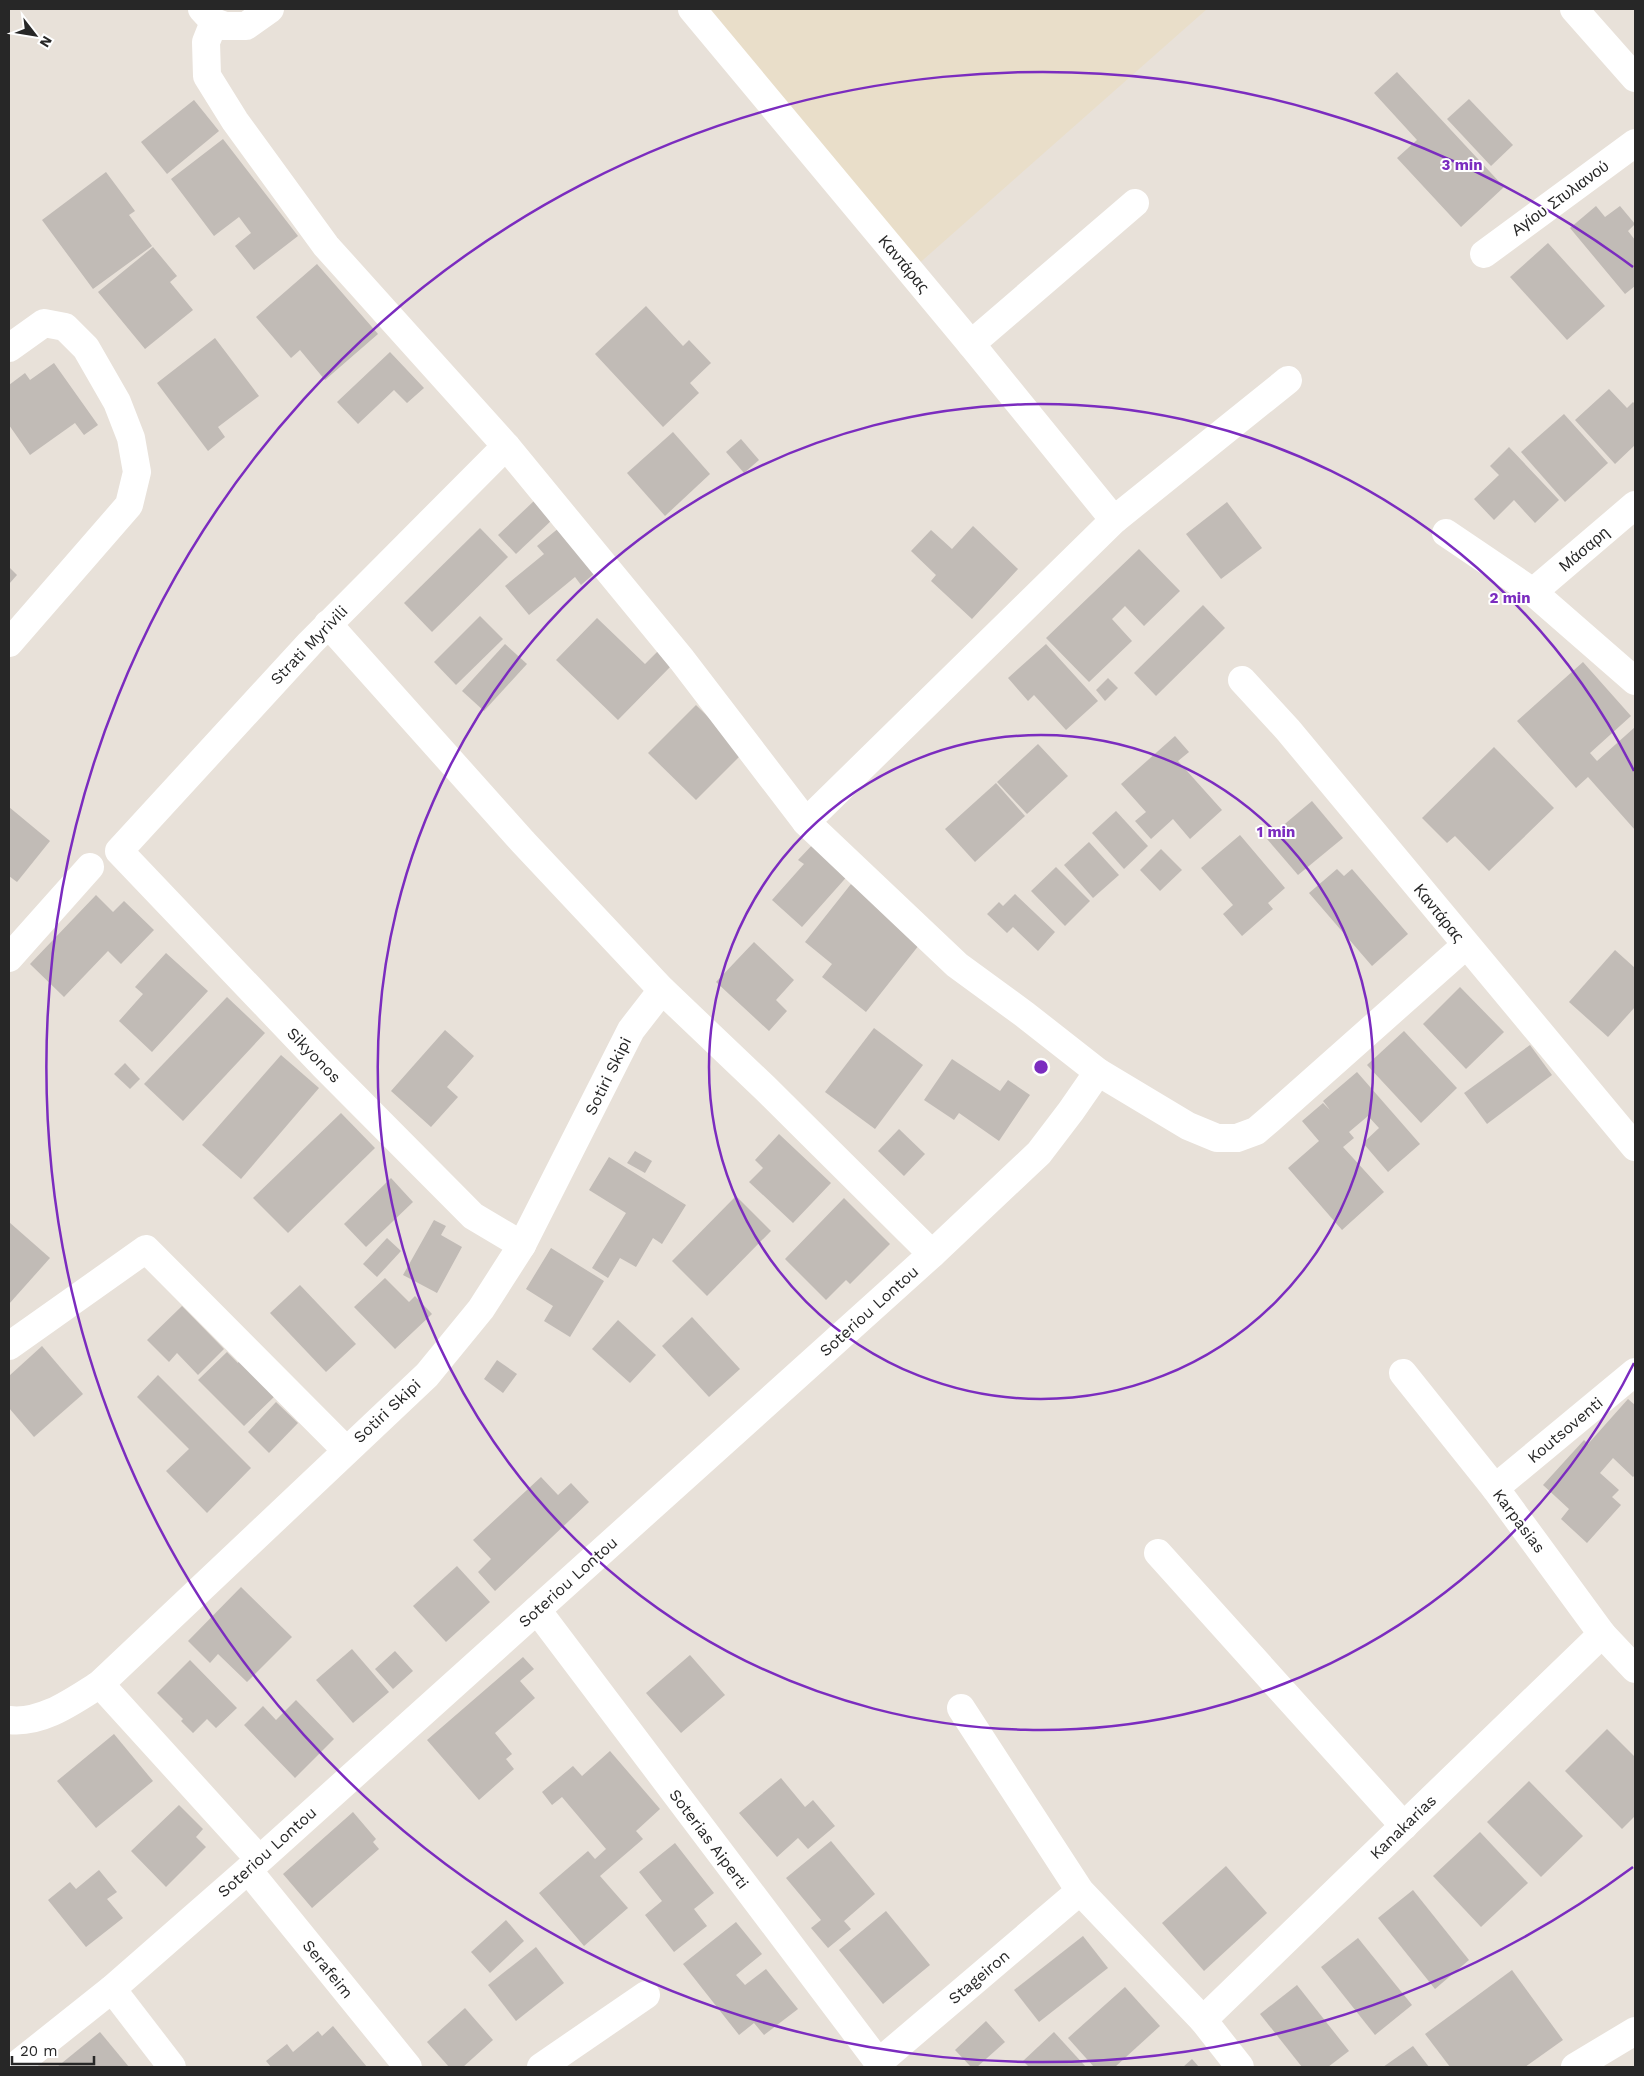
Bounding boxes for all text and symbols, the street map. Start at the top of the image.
north arrow [10,10,60,60]
text: N [37,33,56,50]
text: 3 min [1442,156,1482,174]
street label: Αγίου Στυλιανού [1508,156,1612,240]
street label: Καντάρας [875,231,934,297]
street label: Μάσαρη [1555,523,1613,575]
text: 2 min [1489,589,1531,607]
street label: Strati Myrivili [266,601,352,689]
text: 1 min [1257,823,1295,841]
street label: Καντάρας [1410,880,1468,946]
street label: Sikyonos [283,1023,345,1087]
street label: Sotiri Skipi [581,1034,635,1118]
centre of rings [1032,1058,1050,1076]
street label: Soteriou Lontou [816,1262,922,1360]
street label: Sotiri Skipi [350,1375,424,1447]
street label: Koutsoventi [1524,1393,1606,1467]
street label: Karpasias [1489,1485,1549,1557]
street label: Soteriou Lontou [515,1533,621,1631]
street label: Soterias Aiperti [665,1785,753,1893]
street label: Kanakarias [1366,1791,1440,1863]
street label: Soteriou Lontou [214,1803,320,1901]
street label: Serafeim [299,1936,357,2002]
street label: Stageiron [945,1946,1013,2008]
scale bar [12,2034,95,2066]
text: 20 m [20,2042,58,2060]

